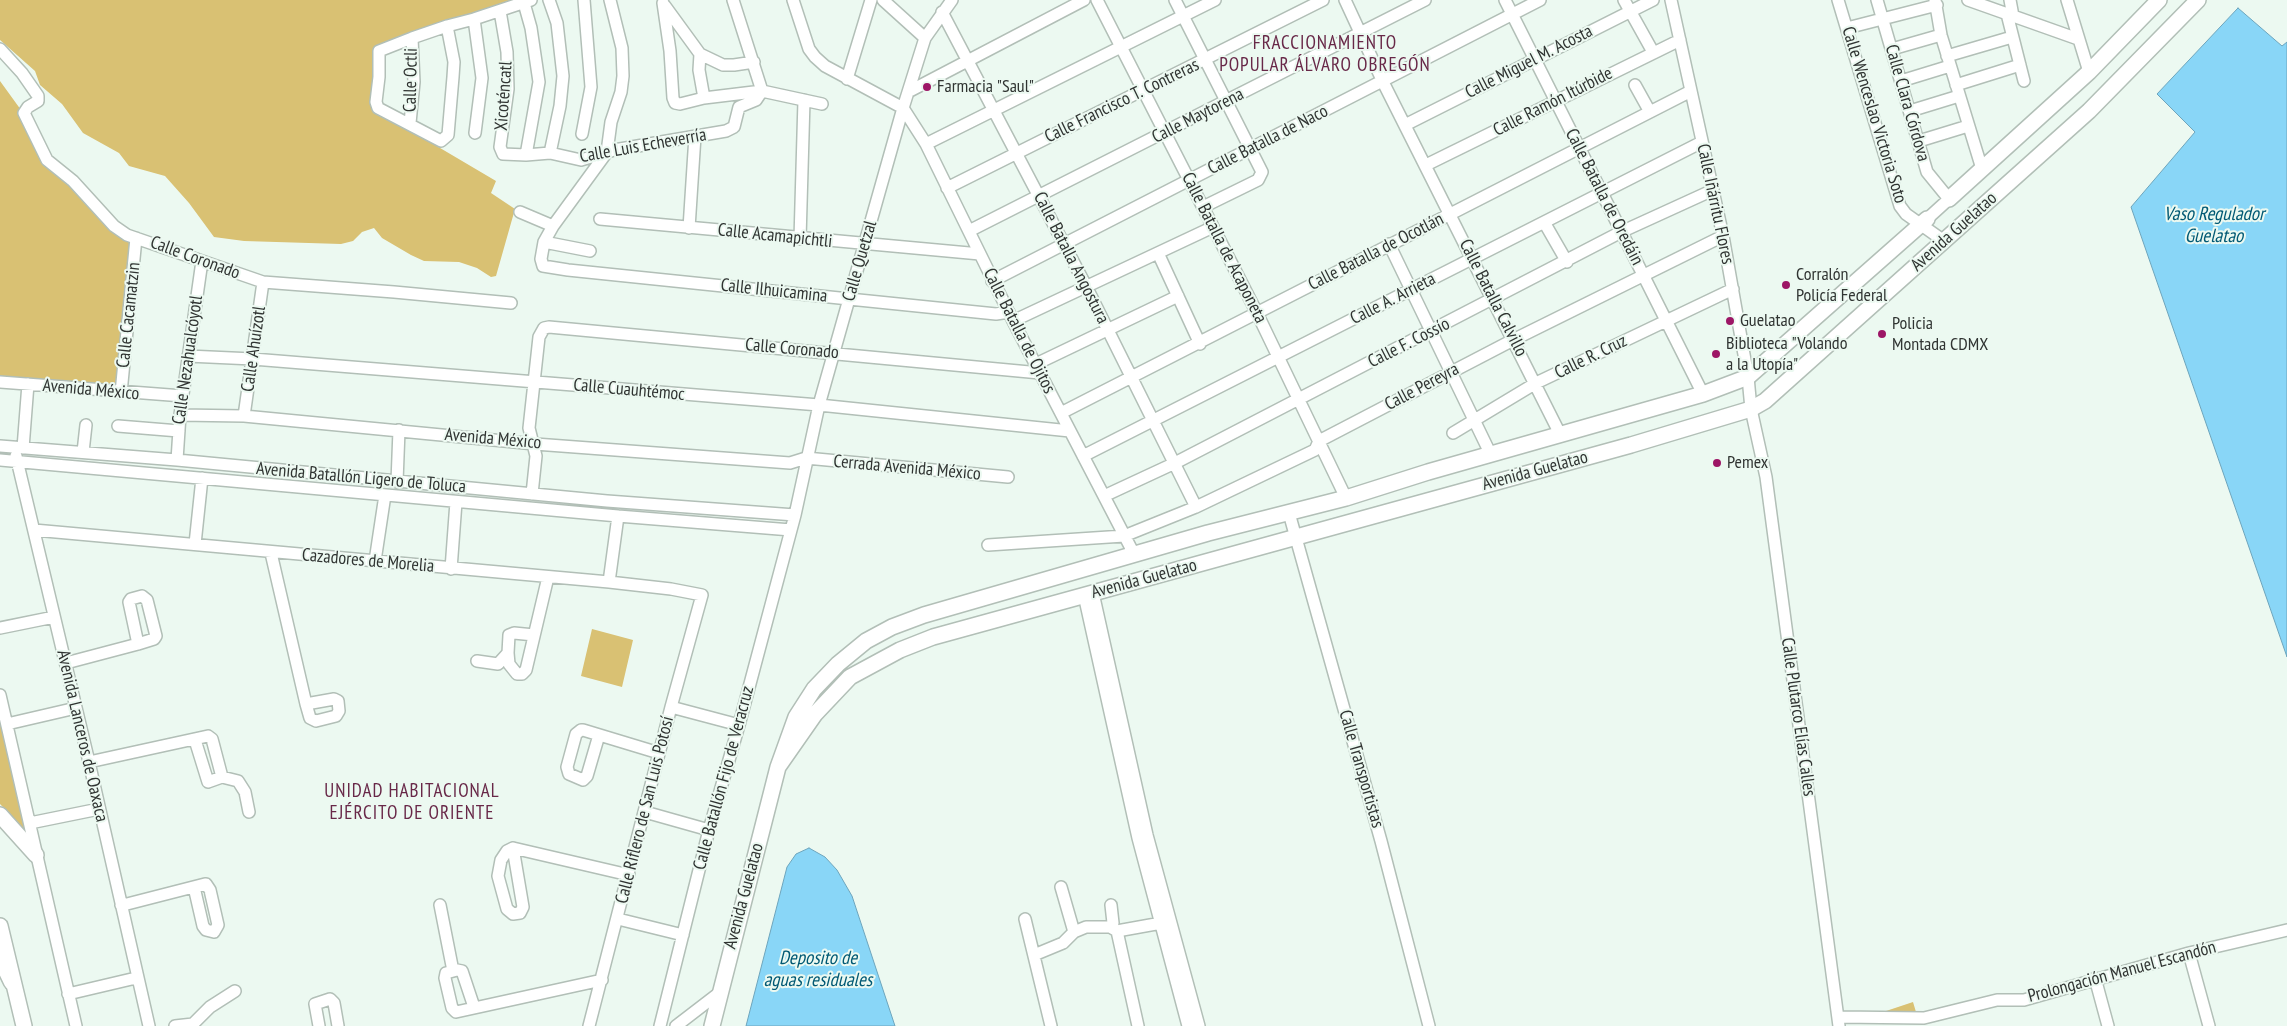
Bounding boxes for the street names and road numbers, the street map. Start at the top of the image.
street label: Calle Miguel M. Acosta [1462,21,1596,103]
street label: Calle Wenceslao Victoria Soto [1837,24,1911,206]
street label: Calle Clara Córdova [1880,42,1934,164]
street label: Calle Octli [400,48,422,112]
street label: Calle Francisco T. Contreras [1041,54,1203,148]
street label: Xicoténcatl [491,60,517,132]
street label: Calle Ramón Itúrbide [1490,63,1616,141]
street label: Calle Maytorena [1148,84,1248,148]
street label: Calle Batalla de Naco [1204,100,1332,180]
street label: Calle Luis Echeverría [578,124,708,168]
street label: Calle Batalla de Oredáin [1560,125,1648,269]
street label: Calle Iñárritu Flores [1692,142,1738,266]
street label: Calle Batalla de Acaponeta [1177,169,1271,327]
street label: Calle Batalla Angostura [1028,188,1114,328]
street label: Avenida Guelatao [1906,188,2002,276]
street label: Calle Batalla de Ocotlán [1305,209,1447,295]
street label: Calle Quetzal [838,218,882,304]
street label: Calle Acamapichtli [717,219,833,253]
street label: Calle Coronado [147,232,243,284]
street label: Calle Batalla Calvillo [1454,236,1532,360]
street label: Calle Cacamatzin [113,261,145,369]
street label: Calle Batalla de Ojitos [978,265,1060,397]
street label: Calle A. Arrieta [1347,268,1439,330]
street label: Calle Ilhuicamina [720,275,828,307]
street label: Calle Nezahualcóyotl [168,294,208,426]
street label: Calle Ahuízotl [237,305,271,393]
street label: Calle F. Cossío [1365,313,1453,373]
street label: Calle R. Cruz [1551,330,1631,384]
street label: Calle Coronado [744,334,840,364]
street label: Calle Pereyra [1381,358,1463,416]
street label: Calle Cuauhtémoc [572,374,686,406]
street label: Avenida México [42,375,140,405]
street label: Avenida México [444,424,542,454]
street label: Avenida Guelatao [1480,447,1590,495]
street label: Cerrada Avenida México [832,451,982,485]
street label: Avenida Batallón Ligero de Toluca [255,458,467,498]
street label: Cazadores de Morelia [301,544,435,578]
street label: Avenida Guelatao [1089,555,1199,603]
street label: Calle Plutarco Elías Calles [1776,636,1820,798]
street label: Avenida Lanceros de Oaxaca [52,648,112,824]
street label: Calle Batallón Fijo de Veracruz [689,684,759,872]
street label: Calle Transportistas [1334,708,1388,830]
street label: Calle Riflero de San Luis Potosí [611,714,679,906]
street label: Avenida Guelatao [720,841,768,951]
street label: Prolongación Manuel Escandón [2026,937,2218,1007]

